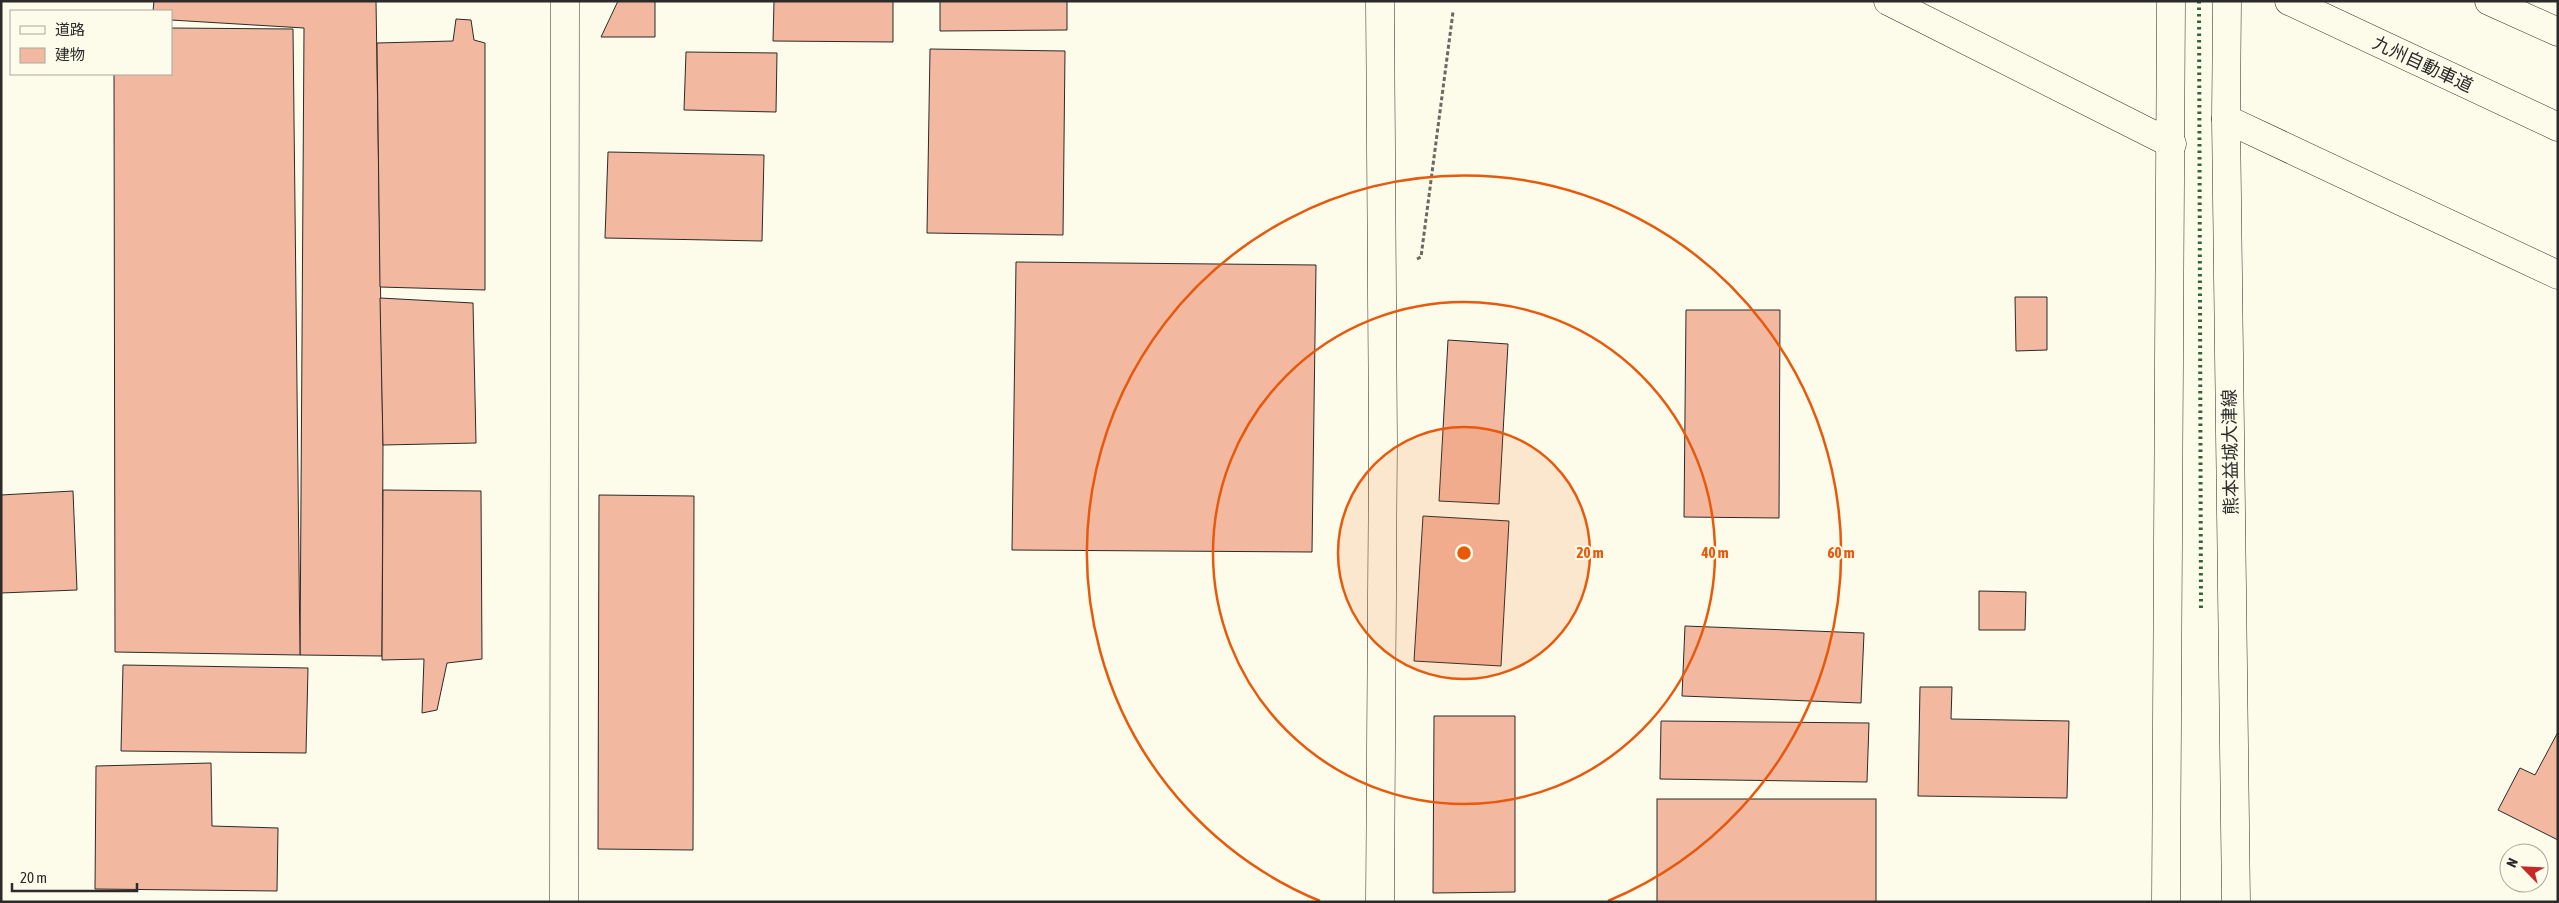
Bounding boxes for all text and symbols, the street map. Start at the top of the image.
legend [10,10,172,75]
text: 道路 [55,21,85,38]
street label: 九州自動車道 [2370,32,2476,96]
text: 建物 [55,46,85,63]
street label: 熊本益城大津線 [2218,389,2242,515]
centre of rings [1455,544,1473,562]
text: 20 m [1577,544,1604,561]
text: 40 m [1701,544,1729,561]
text: 60 m [1828,544,1855,561]
north arrow [2499,843,2549,893]
text: N [2503,856,2521,870]
scale bar [12,860,138,892]
text: 20 m [20,869,47,886]

